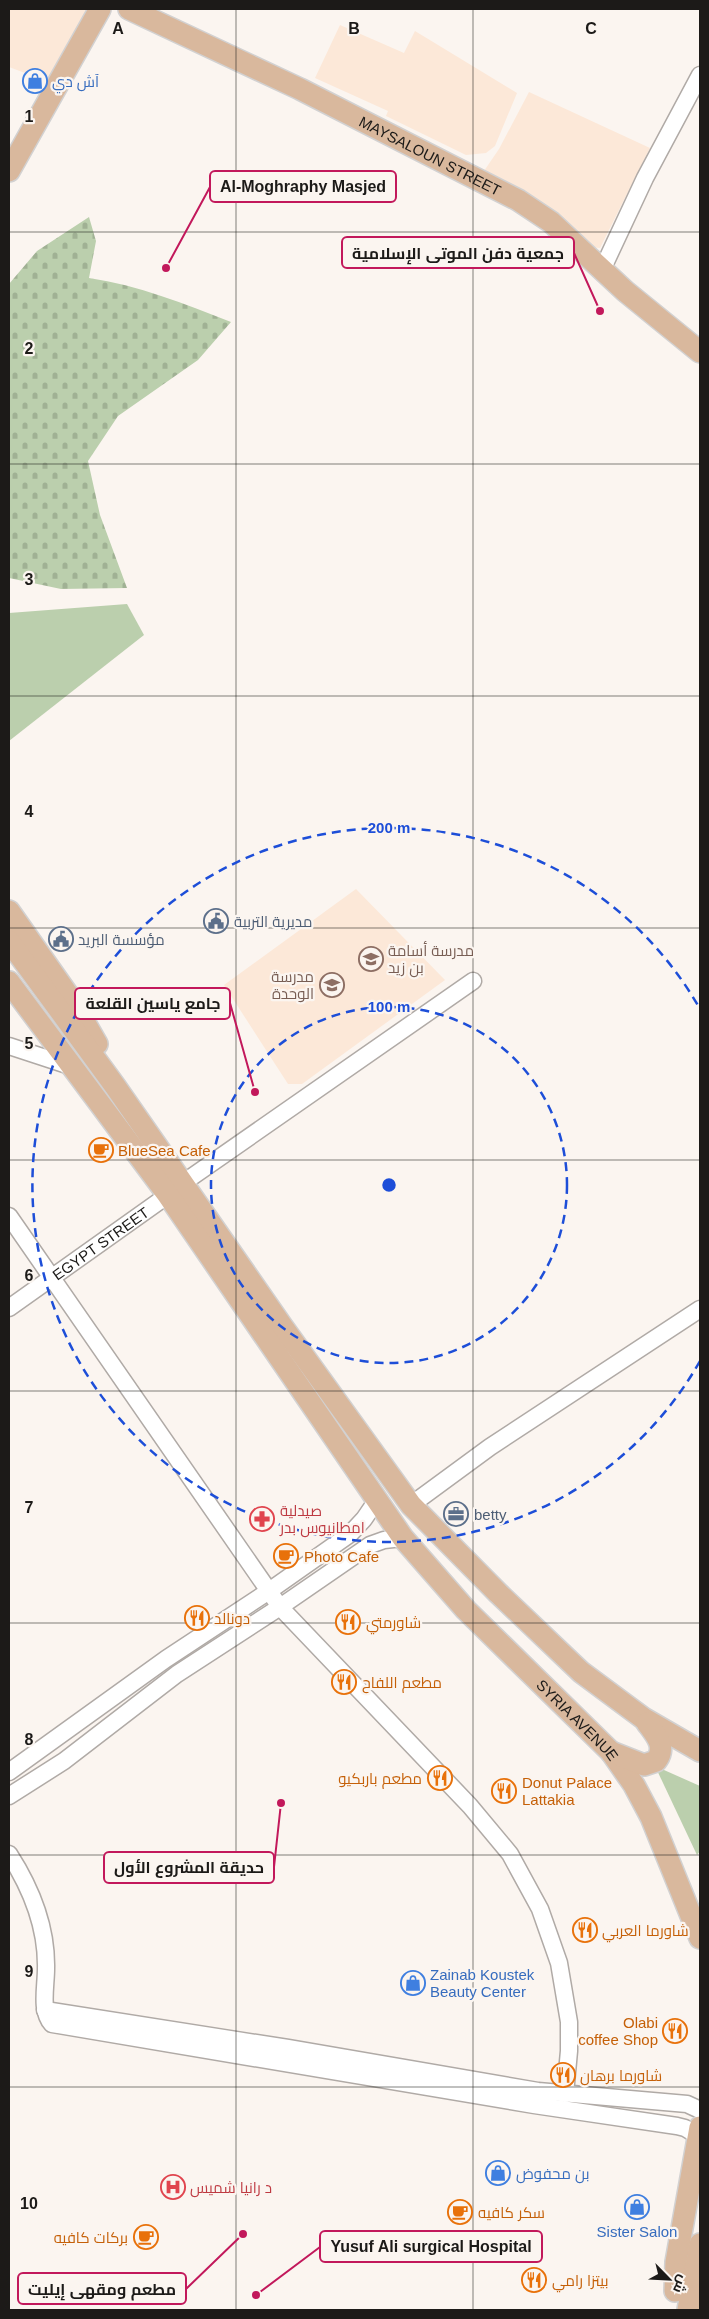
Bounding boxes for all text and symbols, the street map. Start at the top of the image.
text: A [112,20,124,37]
text: B [348,20,360,37]
text: C [585,20,597,37]
shop icon: آش دي [22,68,48,94]
place label: آش دي [52,73,99,94]
text: 1 [25,108,34,125]
street label: MAYSALOUN STREET [357,112,504,198]
callout: Al-Moghraphy Masjed [210,171,396,202]
text: Al-Moghraphy Masjed [220,178,386,195]
callout: جمعية دفن الموتى الإسلامية [342,237,574,268]
text: جمعية دفن الموتى الإسلامية [352,245,564,265]
text: 2 [25,340,34,357]
text: 3 [25,571,34,588]
text: 4 [25,803,34,820]
text: 200 m [368,819,410,836]
public building icon: مديرية التربية [203,908,229,934]
place label: مديرية التربية [234,913,312,931]
public building icon: مؤسسة البريد [48,926,74,952]
place label: مؤسسة البريد [78,931,165,949]
place label: مدرسة أسامة بن زيد [388,941,474,978]
school or university icon: مدرسة أسامة بن زيد [358,946,384,972]
place label: مدرسة الوحدة [271,968,314,1003]
school or university icon: مدرسة الوحدة [319,972,345,998]
callout: جامع ياسين القلعة [75,988,230,1019]
text: جامع ياسين القلعة [85,995,221,1014]
text: 100 m [368,998,410,1015]
text: 5 [25,1035,34,1052]
cafe icon: BlueSea Cafe [88,1137,114,1163]
place label: BlueSea Cafe [118,1142,211,1159]
centre of rings [380,1176,398,1194]
street label: EGYPT STREET [49,1203,152,1283]
text: 6 [25,1267,34,1284]
text: 7 [25,1499,34,1516]
office icon: betty [443,1501,469,1527]
place label: صيدلية امطانيوس بدر [279,1502,365,1538]
pharmacy icon: صيدلية امطانيوس بدر [249,1506,275,1532]
place label: betty [474,1506,507,1523]
cafe icon: Photo Cafe [273,1543,299,1569]
place label: Photo Cafe [304,1548,379,1565]
restaurant icon: دونالد [184,1605,210,1631]
restaurant icon: شاورمتي [335,1609,361,1635]
place label: دونالد [214,1610,250,1628]
place label: شاورمتي [366,1614,421,1635]
restaurant icon: مطعم اللفاح [331,1669,357,1695]
place label: مطعم اللفاح [362,1674,442,1694]
street label: SYRIA AVENUE [533,1676,622,1763]
text: 8 [25,1731,34,1748]
restaurant icon: مطعم باربكيو [427,1765,453,1791]
place label: مطعم باربكيو [338,1770,422,1789]
place label: Donut Palace Lattakia [522,1774,612,1808]
restaurant icon: Donut Palace Lattakia [491,1778,517,1804]
callout: حديقة المشروع الأول [104,1852,274,1883]
text: حديقة المشروع الأول [114,1859,264,1878]
restaurant icon: شاورما العربي [572,1917,598,1943]
place label: شاورما العربي [602,1922,689,1943]
text: 9 [25,1963,34,1980]
place label: Zainab Koustek Beauty Center [430,1966,535,2000]
shop icon: Zainab Koustek Beauty Center [400,1970,426,1996]
place label: Olabi coffee Shop [578,2014,658,2048]
restaurant icon: Olabi coffee Shop [662,2018,688,2044]
restaurant icon: شاورما برهان [550,2062,576,2088]
place label: شاورما برهان [580,2067,662,2086]
shop icon: بن محفوض [485,2160,511,2186]
place label: بن محفوض [516,2165,589,2184]
hospital icon: د رانيا شميس [160,2174,186,2200]
place label: د رانيا شميس [190,2179,272,2198]
shop icon: Sister Salon [624,2194,650,2220]
text: 10 [20,2195,38,2212]
cafe icon: سكر كافيه [447,2199,473,2225]
place label: سكر كافيه [478,2204,545,2222]
place label: Sister Salon [597,2223,677,2240]
cafe icon: بركات كافيه [133,2224,159,2250]
place label: بركات كافيه [54,2229,128,2247]
callout: Yusuf Ali surgical Hospital [320,2231,542,2262]
text: Yusuf Ali surgical Hospital [330,2238,532,2255]
north arrow [644,2254,694,2304]
restaurant icon: بيتزا رامي [521,2267,547,2293]
place label: بيتزا رامي [552,2272,608,2293]
text: ش [669,2272,692,2296]
callout: مطعم ومقهى إيليت [18,2273,186,2304]
text: مطعم ومقهى إيليت [28,2281,176,2301]

